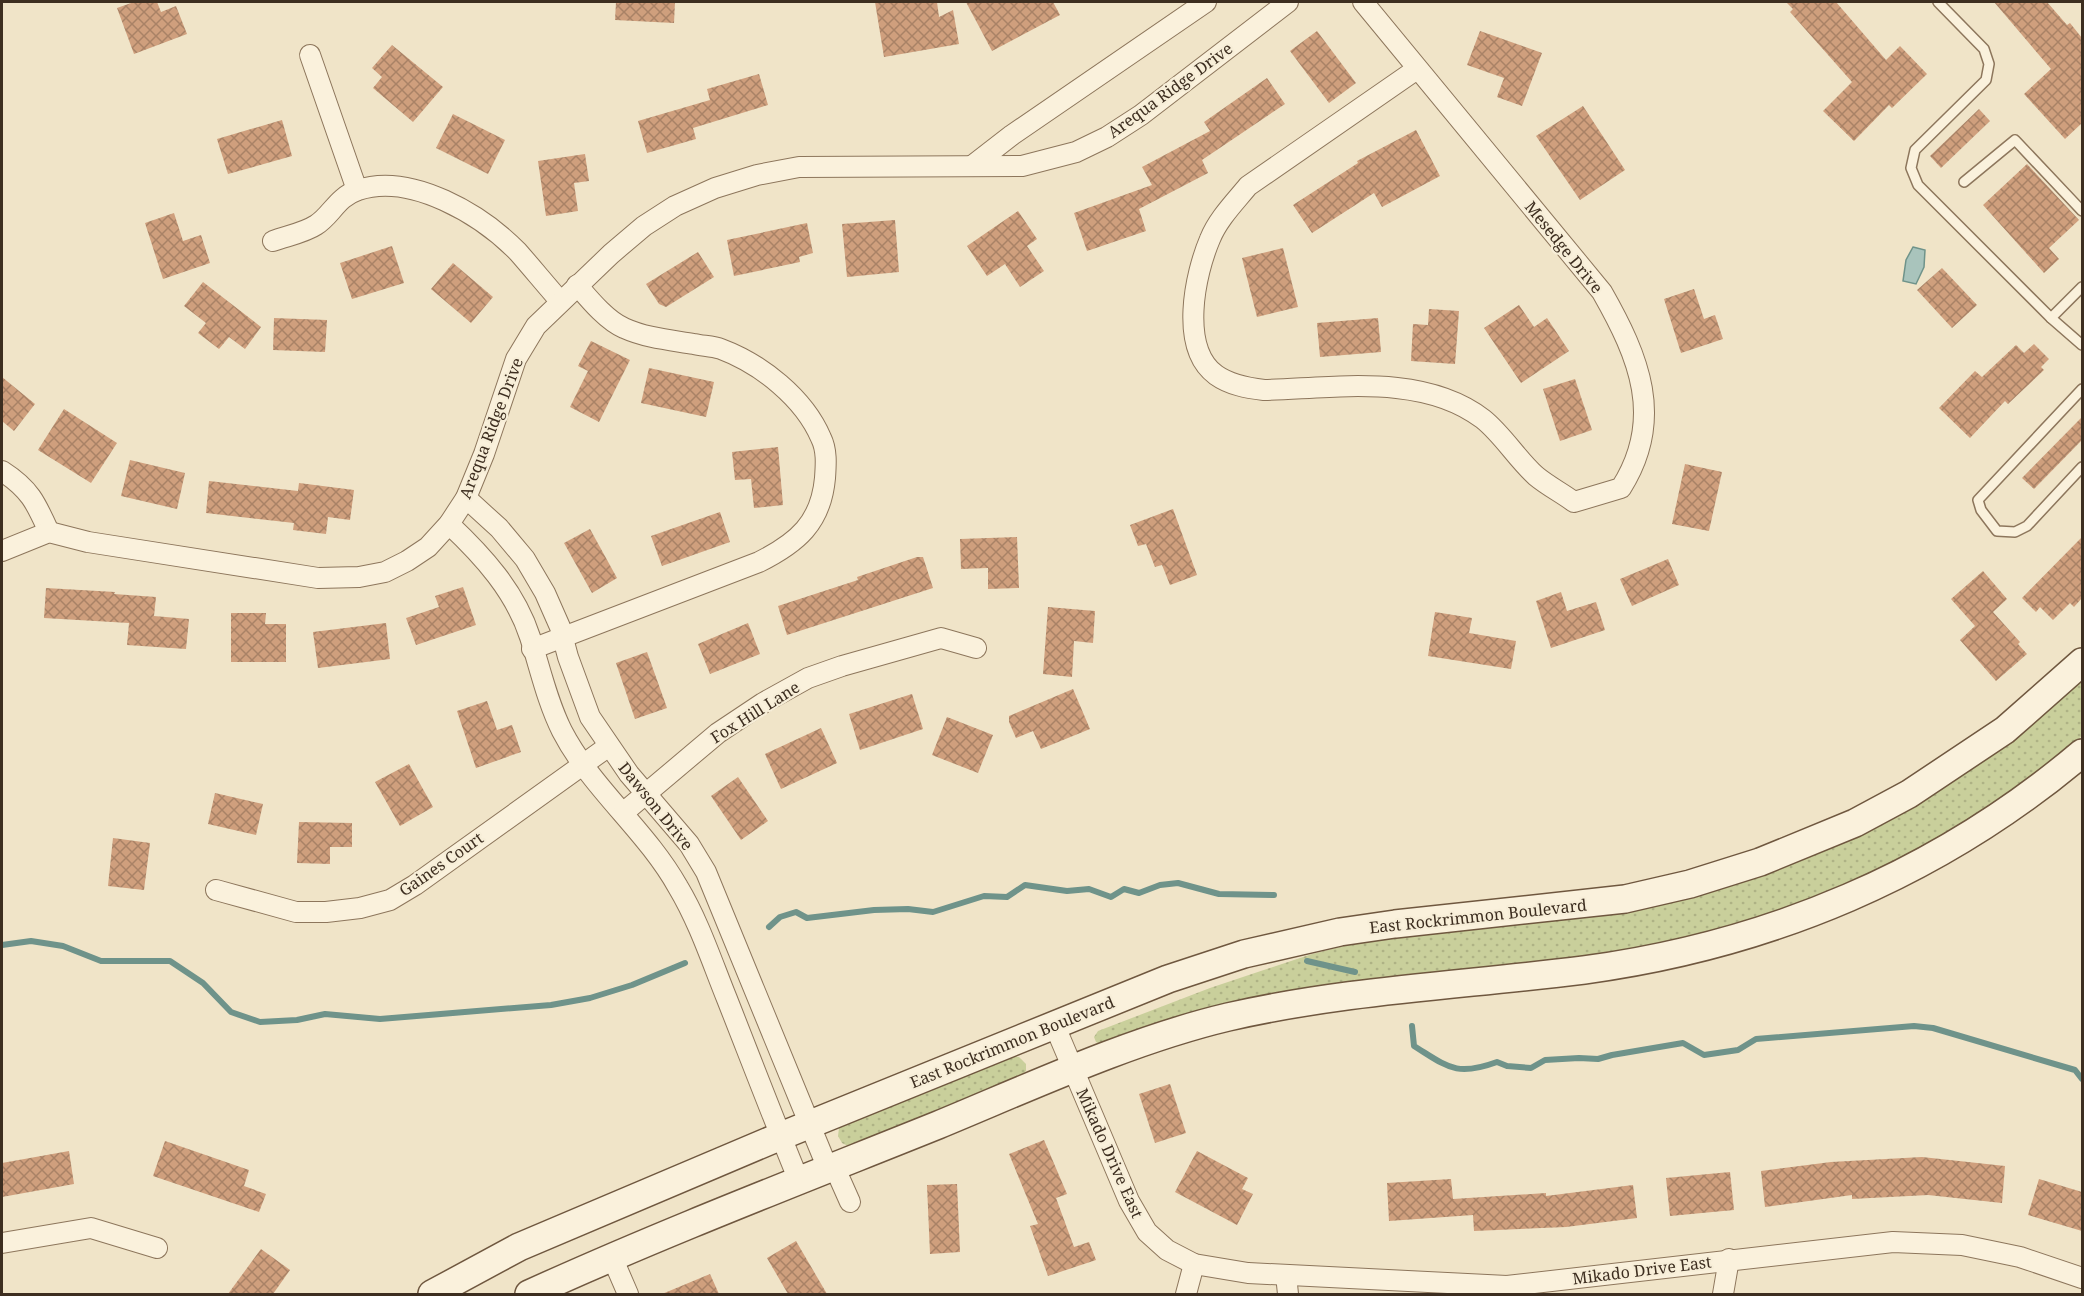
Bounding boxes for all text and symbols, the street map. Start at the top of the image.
street label: Arequa Ridge Drive [1103,37,1237,143]
street label: Mesedge Drive [1520,196,1608,298]
street label: Arequa Ridge Drive [454,354,528,502]
street label: Fox Hill Lane [706,676,804,748]
street label: Dawson Drive [614,757,698,855]
street label: Gaines Court [394,827,488,901]
street label: East Rockrimmon Boulevard [1368,894,1588,938]
street label: East Rockrimmon Boulevard [907,991,1118,1093]
street label: Mikado Drive East [1072,1085,1149,1222]
street label: Mikado Drive East [1571,1251,1713,1289]

